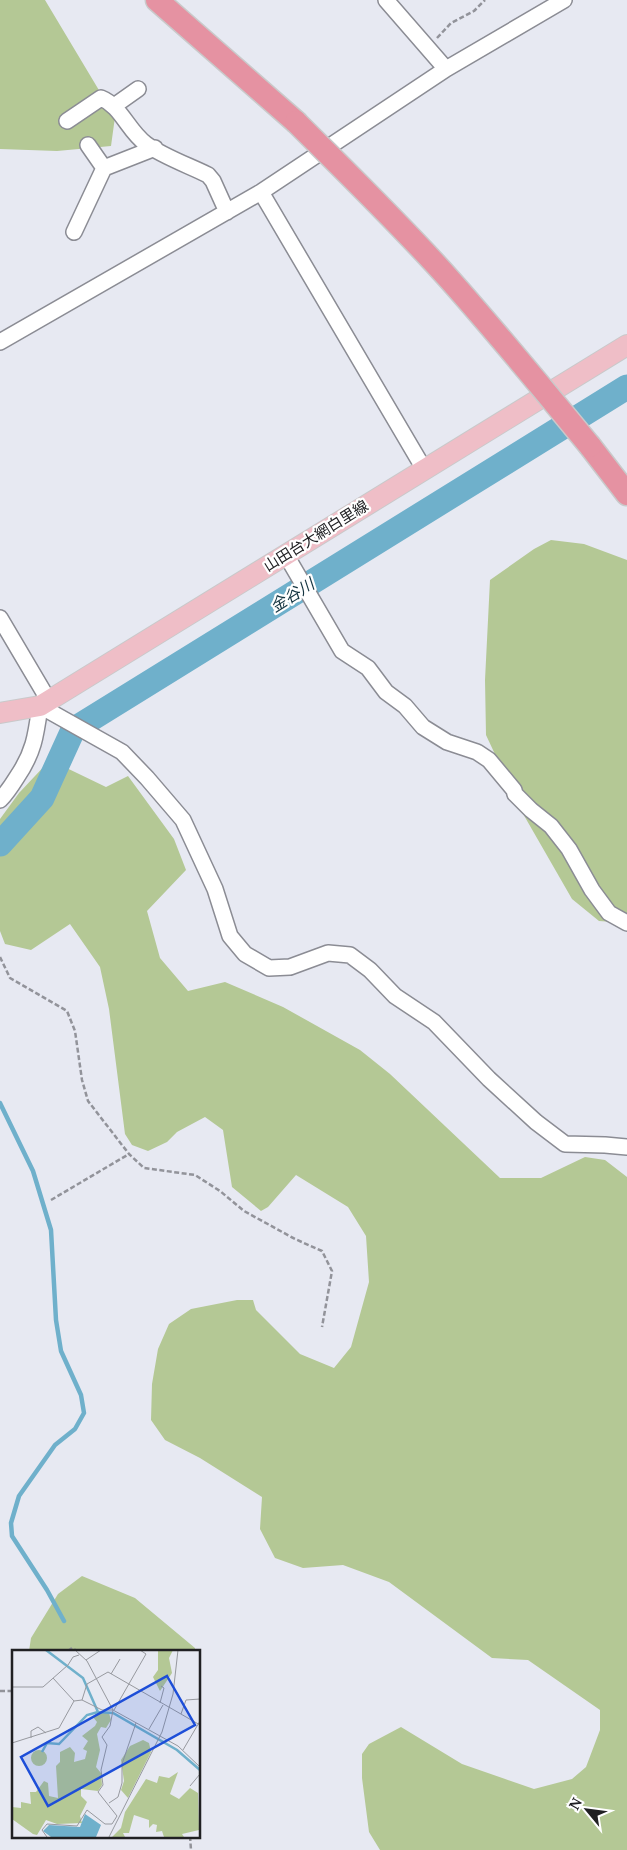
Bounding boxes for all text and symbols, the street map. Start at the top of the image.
street label: 山田台大網白里線 [259,495,372,575]
water label: 金谷川 [266,572,320,617]
inset map [12,1650,200,1838]
north arrow [562,1785,612,1835]
text: N [564,1794,586,1813]

